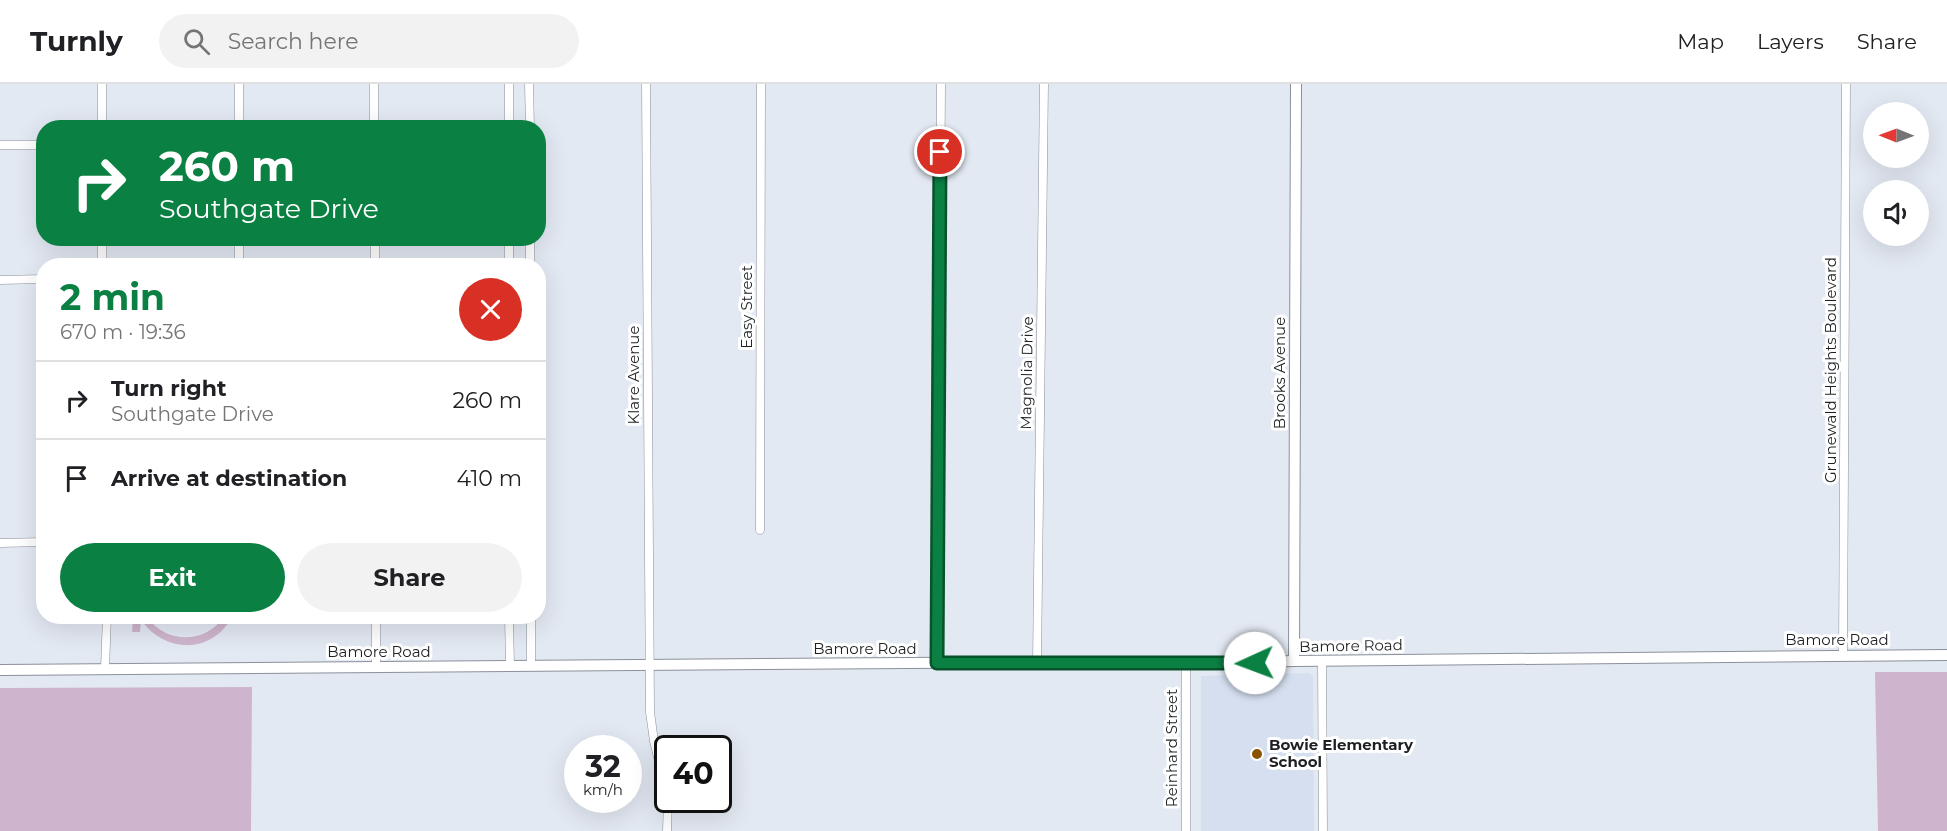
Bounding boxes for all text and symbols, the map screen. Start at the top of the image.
search box [159,14,579,68]
text: Turnly [30,24,123,58]
icon: search [180,25,213,58]
text: Search here [228,28,359,55]
text: Map [1677,29,1724,54]
text: Layers [1757,29,1824,54]
text: Share [1857,29,1917,54]
north arrow [1863,102,1929,168]
map controls [1863,102,1929,246]
pin [914,126,965,177]
icon: arrive [923,135,956,168]
text: 260 m [159,140,295,192]
icon: right [60,144,138,222]
button: sound [1863,180,1929,246]
text: Southgate Drive [159,192,379,225]
street label: Grunewald Heights Boulevard [1821,257,1840,483]
street label: Easy Street [737,265,756,349]
text: 2 min [60,275,165,319]
button: close [459,278,522,341]
street label: Magnolia Drive [1016,316,1037,430]
street label: Brooks Avenue [1270,317,1289,429]
text: 670 m · 19:36 [60,320,186,344]
street label: Klare Avenue [624,326,643,424]
text: Turn right [111,375,226,402]
icon: right [60,384,93,417]
text: 260 m [452,387,522,414]
text: Southgate Drive [111,402,274,426]
icon: arrive [60,462,93,495]
text: Arrive at destination [111,465,347,492]
text: 410 m [456,465,522,492]
button: Exit [60,543,285,612]
button: Share [297,543,522,612]
street label: Bamore Road [1785,630,1889,649]
position arrow [1223,631,1287,695]
street label: Bamore Road [1299,635,1403,656]
street label: Bamore Road [813,639,917,658]
street label: Bamore Road [327,642,431,661]
street label: Reinhard Street [1162,689,1181,807]
speed limit sign: 40 [654,735,732,813]
place label: Bowie Elementary School [1269,735,1414,771]
marker: Bowie Elementary School [1250,747,1264,761]
text: 32 [585,748,621,785]
text: km/h [583,780,623,799]

